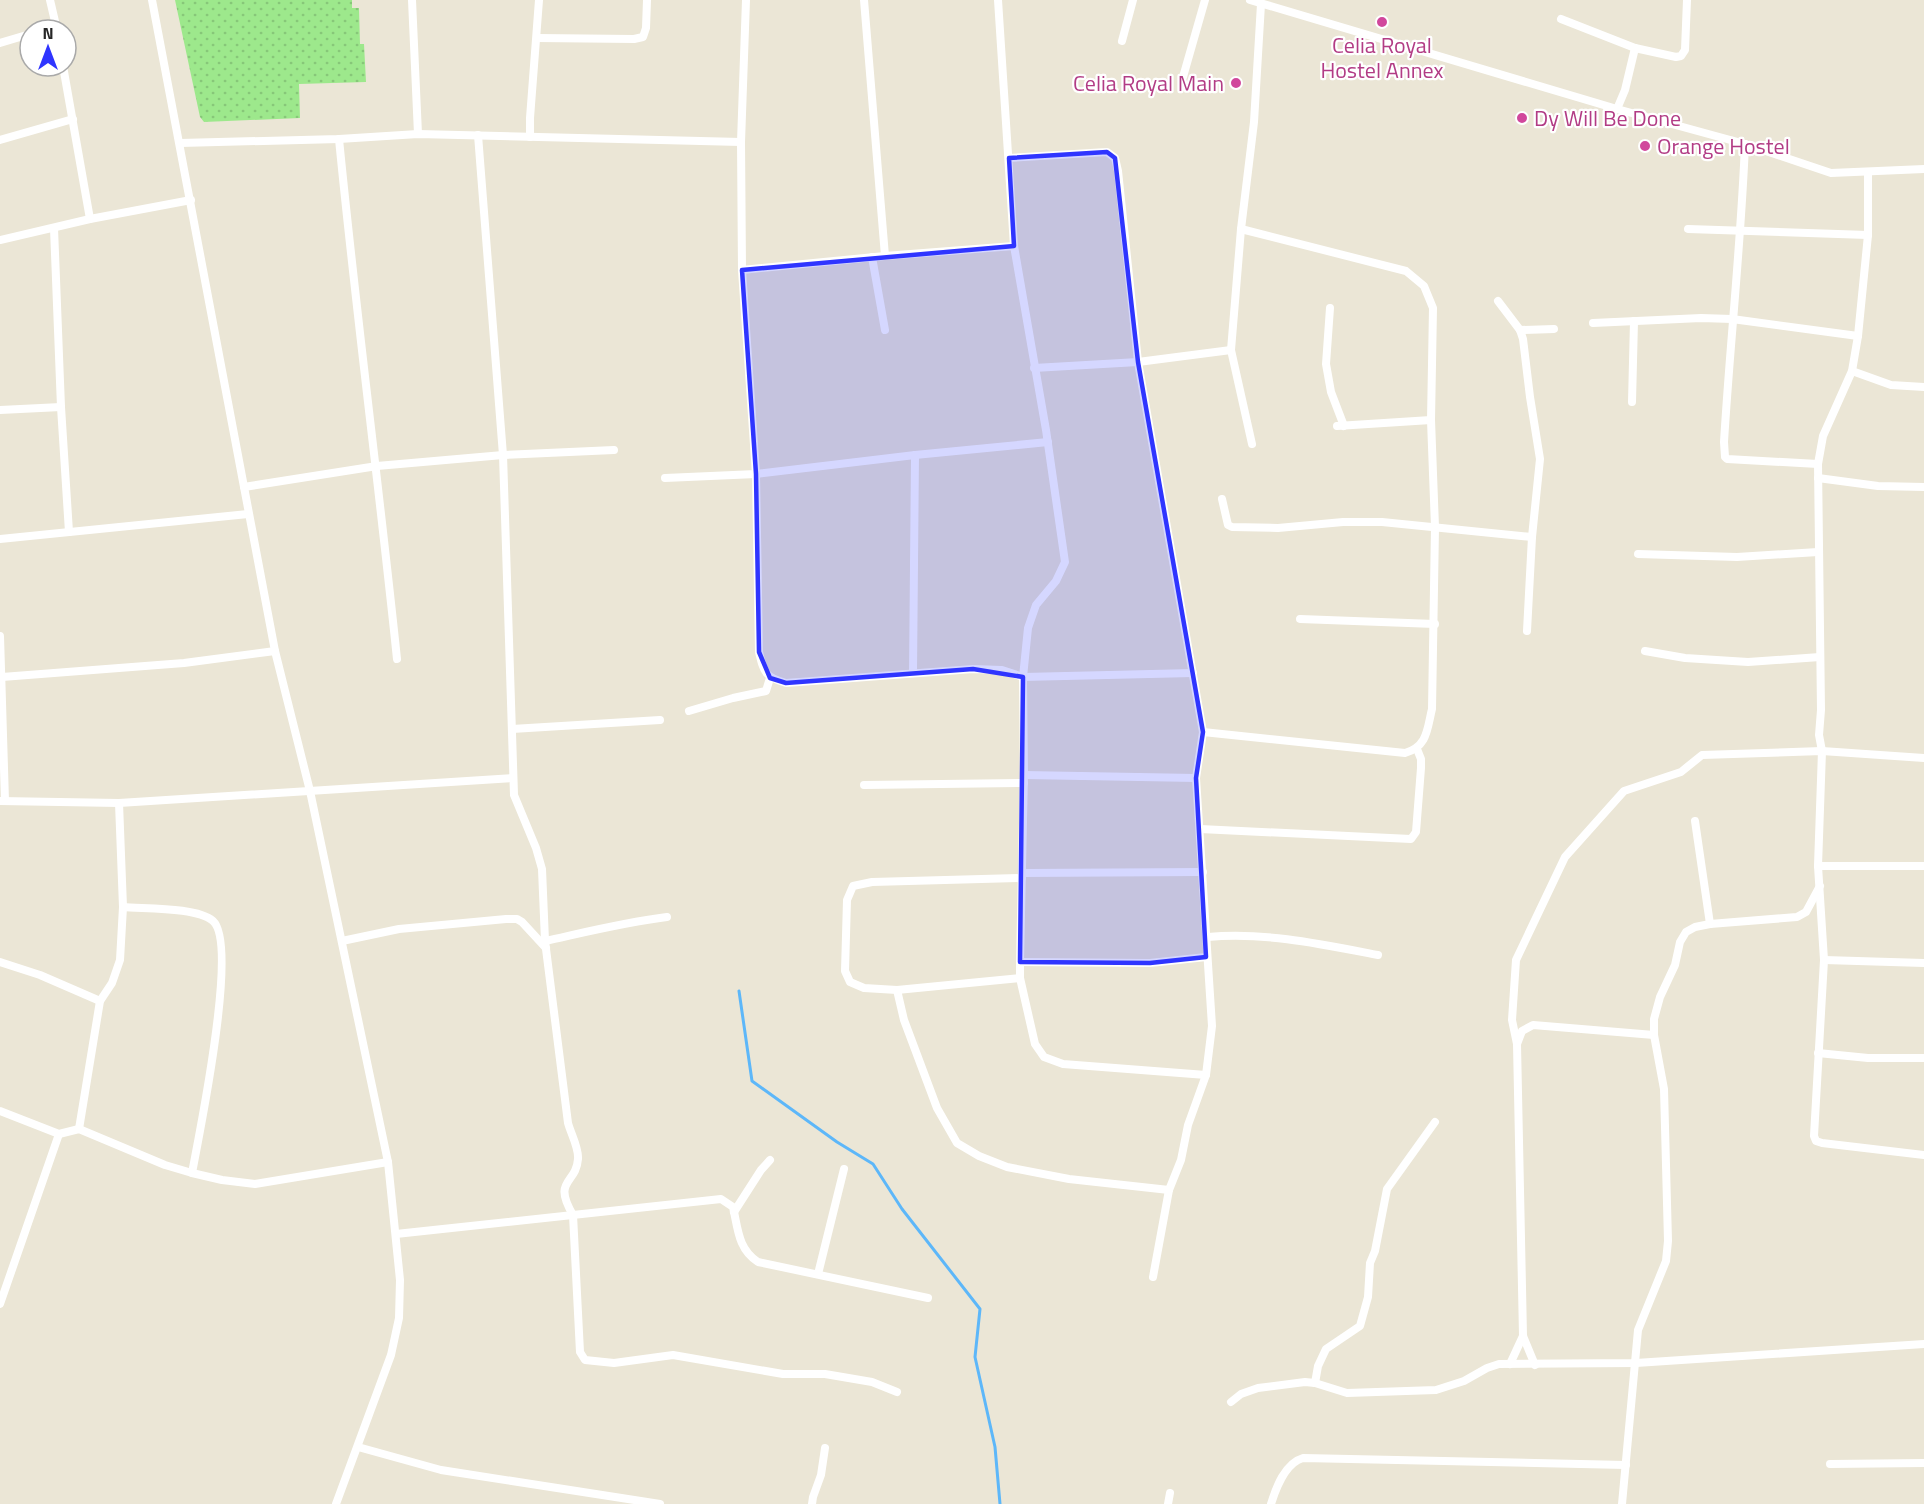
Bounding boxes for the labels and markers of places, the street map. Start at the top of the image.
marker: Celia Royal Hostel Annex [1375,15,1389,29]
place label: Celia Royal Hostel Annex [1320,28,1444,87]
place label: Celia Royal Main [1073,66,1224,100]
marker: Celia Royal Main [1229,76,1243,90]
place label: Dy Will Be Done [1534,101,1681,135]
marker: Dy Will Be Done [1515,111,1529,125]
place label: Orange Hostel [1657,129,1790,163]
marker: Orange Hostel [1638,139,1652,153]

